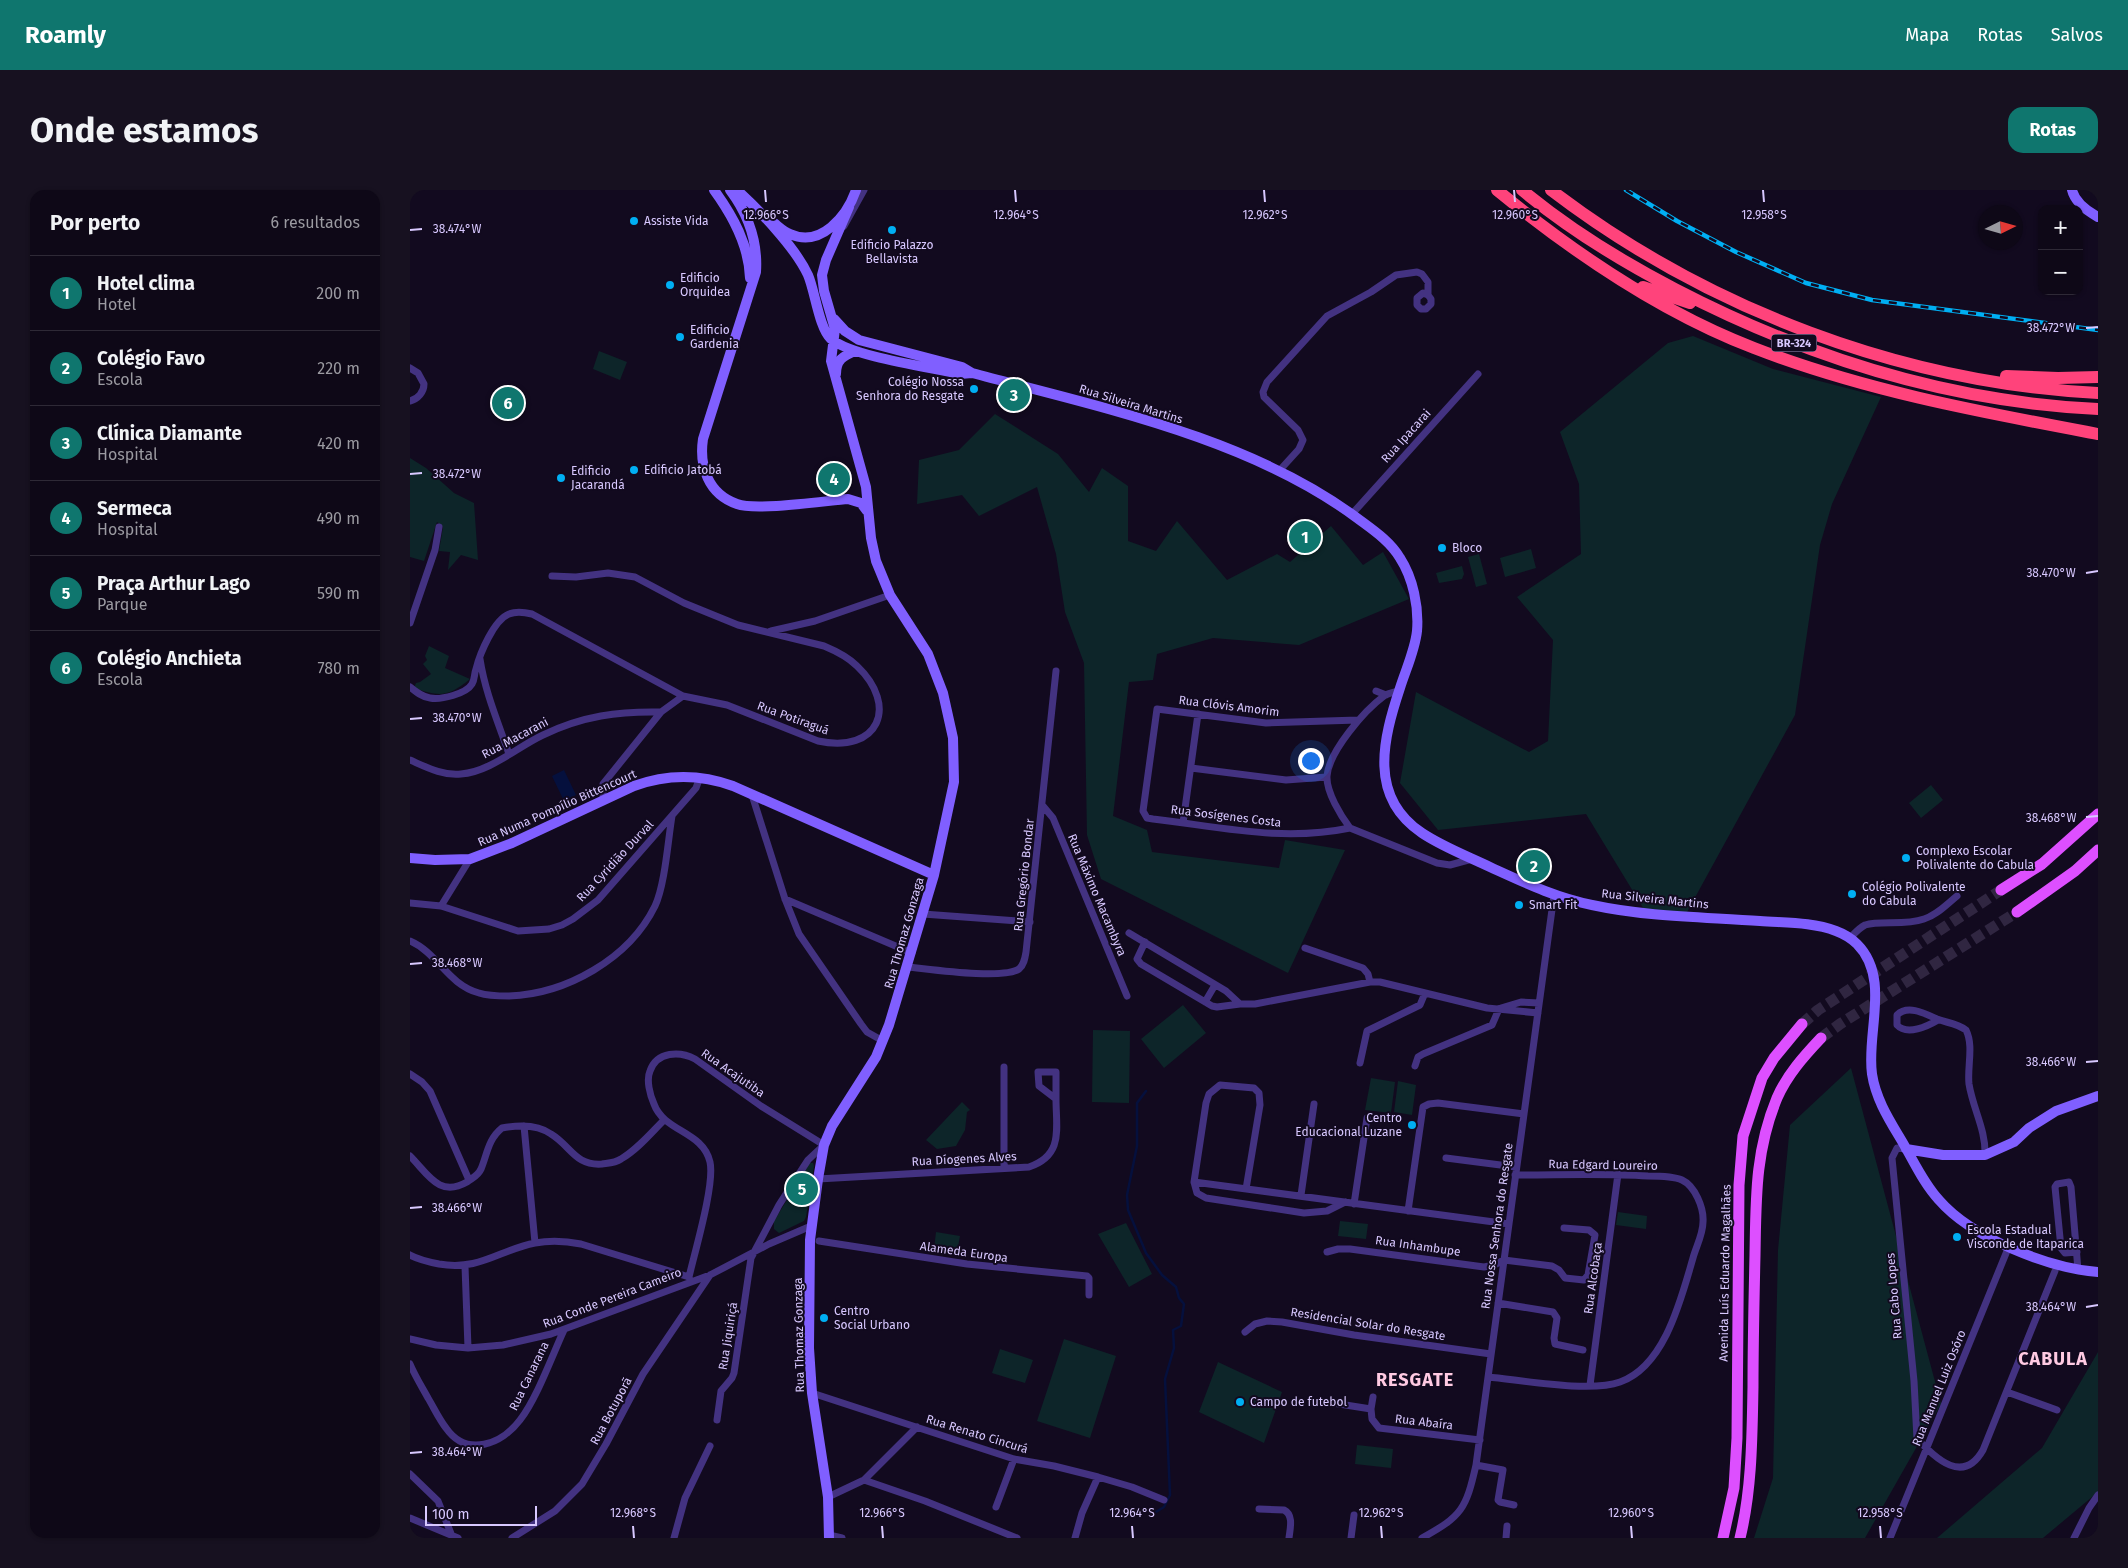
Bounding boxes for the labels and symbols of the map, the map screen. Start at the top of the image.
north arrow [1978,205,2023,250]
text: 12.966°S [743,208,789,222]
text: 12.964°S [993,208,1039,222]
text: 12.962°S [1242,208,1288,222]
text: 12.960°S [1492,208,1538,222]
text: 12.958°S [1741,208,1787,222]
place label: Assiste Vida [644,214,709,228]
marker: Assiste Vida [628,215,640,227]
text: 38.474°W [433,222,481,236]
marker: Edificio Palazzo Bellavista [886,224,898,236]
place label: Edificio Palazzo Bellavista [850,238,934,266]
place label: Edificio Orquidea [680,271,730,299]
marker: Edificio Orquidea [664,279,676,291]
text: 38.472°W [2027,321,2075,335]
place label: Edificio Gardenia [690,323,739,351]
marker: Edificio Gardenia [674,331,686,343]
road number: BR-324 [1772,334,1816,352]
place label: Colégio Nossa Senhora do Resgate [856,375,964,403]
pin: 3 [998,376,1030,414]
street label: Rua Silveira Martins [1077,382,1185,427]
marker: Colégio Nossa Senhora do Resgate [968,383,980,395]
pin: 6 [492,384,524,422]
street label: Rua Ipacarai [1378,406,1434,466]
pin: 4 [818,460,850,498]
place label: Edificio Jatobá [644,463,722,477]
place label: Edificio Jacarandá [571,464,625,492]
marker: Edificio Jatobá [628,464,640,476]
text: 38.472°W [433,467,481,481]
marker: Edificio Jacarandá [555,472,567,484]
pin: 1 [1289,518,1321,556]
place label: Bloco [1452,541,1482,555]
marker: Bloco [1436,542,1448,554]
text: 38.470°W [2026,566,2076,580]
street label: Rua Clóvis Amorim [1178,693,1280,719]
street label: Rua Potiraguá [755,699,831,737]
text: 38.470°W [432,711,482,725]
street label: Rua Macarani [479,715,551,761]
your location [1298,748,1324,774]
street label: Rua Numa Pompílio Bittencourt [476,766,639,849]
street label: Rua Sosígenes Costa [1170,802,1282,830]
text: 38.468°W [2026,811,2076,825]
street label: Rua Cyridião Durval [574,817,657,905]
street label: Rua Gregório Bondar [1011,818,1037,932]
street label: Rua Máximo Macambyra [1065,832,1129,958]
place label: Complexo Escolar Polivalente do Cabula [1916,844,2034,872]
pin: 2 [1518,847,1550,885]
marker: Complexo Escolar Polivalente do Cabula [1900,852,1912,864]
street label: Rua Thomaz Gonzaga [881,876,927,990]
place label: Colégio Polivalente do Cabula [1862,880,1966,908]
street label: Rua Silveira Martins [1601,886,1710,912]
marker: Colégio Polivalente do Cabula [1846,888,1858,900]
place label: Smart Fit [1529,898,1578,912]
marker: Smart Fit [1513,899,1525,911]
text: 38.468°W [432,956,482,970]
street label: Rua Acajutiba [698,1046,768,1100]
text: 38.466°W [2026,1055,2076,1069]
place label: Centro Educacional Luzane [1295,1111,1402,1139]
marker: Centro Educacional Luzane [1406,1119,1418,1131]
street label: Rua Nossa Senhora do Resgate [1478,1142,1516,1310]
street label: Rua Díogenes Alves [911,1149,1017,1169]
street label: Rua Edgard Loureiro [1548,1157,1658,1173]
pin: 5 [786,1170,818,1208]
street label: Avenida Luís Eduardo Magalhães [1716,1184,1734,1362]
text: 38.466°W [432,1201,482,1215]
place label: Escola Estadual Visconde de Itaparica [1967,1223,2084,1251]
marker: Escola Estadual Visconde de Itaparica [1951,1231,1963,1243]
street label: Rua Inhambupe [1374,1233,1462,1259]
street label: Alameda Europa [919,1239,1009,1265]
street label: Rua Alcobaça [1581,1241,1605,1315]
street label: Rua Cabo Lopes [1883,1252,1905,1340]
street label: Rua Conde Pereira Cameiro [541,1265,683,1331]
street label: Rua Thomaz Gonzaga [791,1277,807,1393]
text: 38.464°W [2026,1300,2076,1314]
street label: Rua Jiquiriçá [716,1301,740,1371]
place label: Centro Social Urbano [834,1304,910,1332]
street label: Residencial Solar do Resgate [1289,1305,1447,1343]
marker: Centro Social Urbano [818,1312,830,1324]
street label: Rua Manuel Luiz Osóro [1909,1328,1969,1448]
street label: Rua Canarana [506,1339,552,1413]
district label: CABULA [2018,1348,2088,1370]
district label: RESGATE [1376,1369,1454,1391]
street label: Rua Botuporã [587,1375,635,1447]
place label: Campo de futebol [1250,1395,1347,1409]
marker: Campo de futebol [1234,1396,1246,1408]
street label: Rua Abaíra [1394,1411,1454,1433]
street label: Rua Renato Cincurá [924,1412,1030,1456]
text: 38.464°W [432,1445,482,1459]
scale bar [425,1503,538,1526]
text: 12.968°S [610,1506,656,1520]
text: 12.966°S [859,1506,905,1520]
text: 12.964°S [1109,1506,1155,1520]
text: 12.962°S [1358,1506,1404,1520]
text: 12.960°S [1608,1506,1654,1520]
text: 12.958°S [1857,1506,1903,1520]

